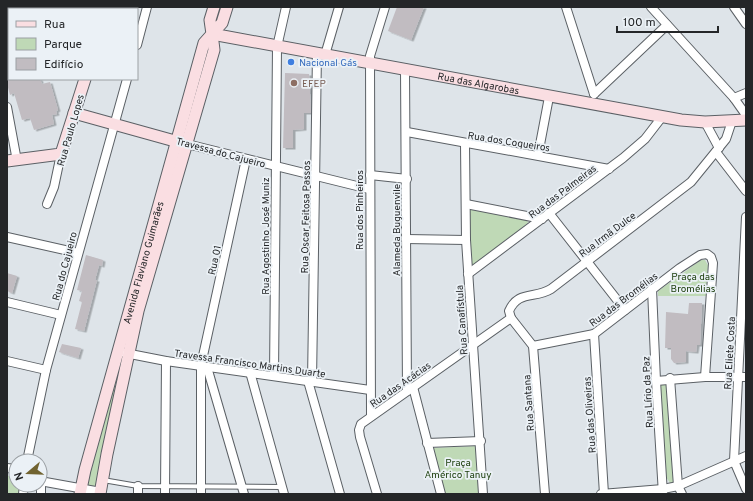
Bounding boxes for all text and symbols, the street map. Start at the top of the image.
legend [8,8,138,80]
scale bar [617,8,718,34]
text: 100 m [623,15,656,31]
text: Rua [44,17,65,33]
text: Parque [44,37,82,53]
text: Edifício [44,57,84,73]
marker: Nacional Gás [286,57,296,67]
place label: Nacional Gás [299,57,357,70]
street label: Rua das Algarobas [436,70,521,98]
marker: EFEP [289,78,299,88]
place label: EFEP [302,78,326,91]
street label: Rua Paulo Lopes [55,93,88,168]
street label: Rua dos Coqueiros [467,130,551,155]
street label: Travessa do Cajueiro [175,135,267,172]
street label: Rua Oscar Feitosa Passos [299,160,314,274]
street label: Rua das Palmeiras [526,162,600,222]
street label: Rua dos Pinheiros [354,170,367,250]
street label: Rua Agostinho José Muniz [260,177,273,295]
street label: Alameda Buguenvile [391,184,404,276]
street label: Avenida Flaviano Guimarães [121,200,168,326]
street label: Rua Irmã Dulce [577,210,639,261]
street label: Rua do Cajueiro [50,230,81,302]
street label: Rua 01 [206,244,225,276]
street label: Rua das Bromélias [587,270,661,330]
park label: Praça das Bromélias [671,271,716,296]
street label: Rua Canafístula [454,284,471,355]
street label: Rua Eliete Costa [722,316,739,390]
street label: Travessa Francisco Martins Duarte [173,347,326,382]
street label: Rua Lírio da Paz [640,356,657,428]
street label: Rua das Acácias [368,359,434,411]
street label: Rua Santana [521,374,538,432]
street label: Rua das Oliveiras [581,376,600,454]
north arrow [8,453,48,493]
park label: Praça Américo Tanuy [424,457,492,482]
text: N [12,470,27,482]

